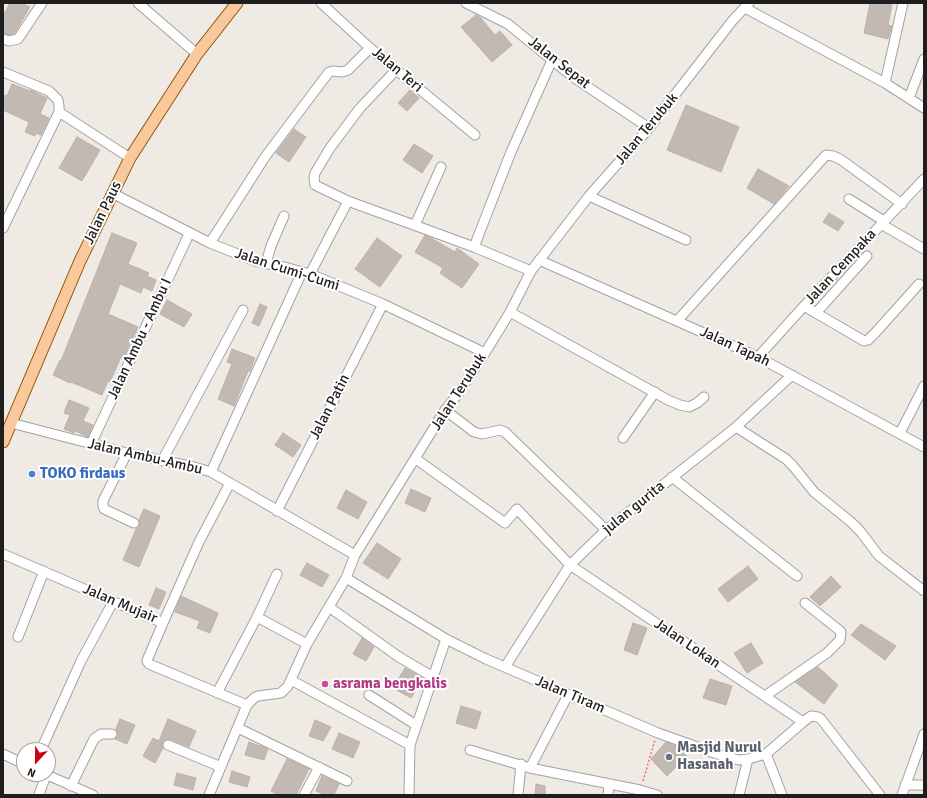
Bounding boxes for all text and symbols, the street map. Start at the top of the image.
street label: Jalan Sepat [524,33,594,93]
street label: Jalan Teri [368,44,426,96]
street label: Jalan Terubuk [612,89,682,169]
street label: Jalan Paus [80,178,126,248]
street label: Jalan Cempaka [801,226,881,308]
street label: Jalan Cumi-Cumi [232,245,342,295]
street label: Jalan Ambu - Ambu I [104,276,176,402]
street label: Jalan Tapah [697,323,773,371]
street label: Jalan Terubuk [427,350,491,434]
street label: Jalan Patin [306,371,354,443]
street label: Jalan Ambu-Ambu [86,435,204,479]
place label: TOKO firdaus [40,465,125,483]
marker: TOKO firdaus [27,469,37,479]
street label: julan gurita [599,478,669,538]
street label: Jalan Mujair [80,580,160,628]
street label: Jalan Lokan [650,615,724,673]
street label: Jalan Tiram [532,672,608,718]
place label: asrama bengkalis [333,675,447,693]
marker: asrama bengkalis [320,679,330,689]
place label: Masjid Nurul Hasanah [677,739,762,774]
north arrow [16,742,56,782]
marker: Masjid Nurul Hasanah [664,752,674,762]
text: N [26,765,38,780]

